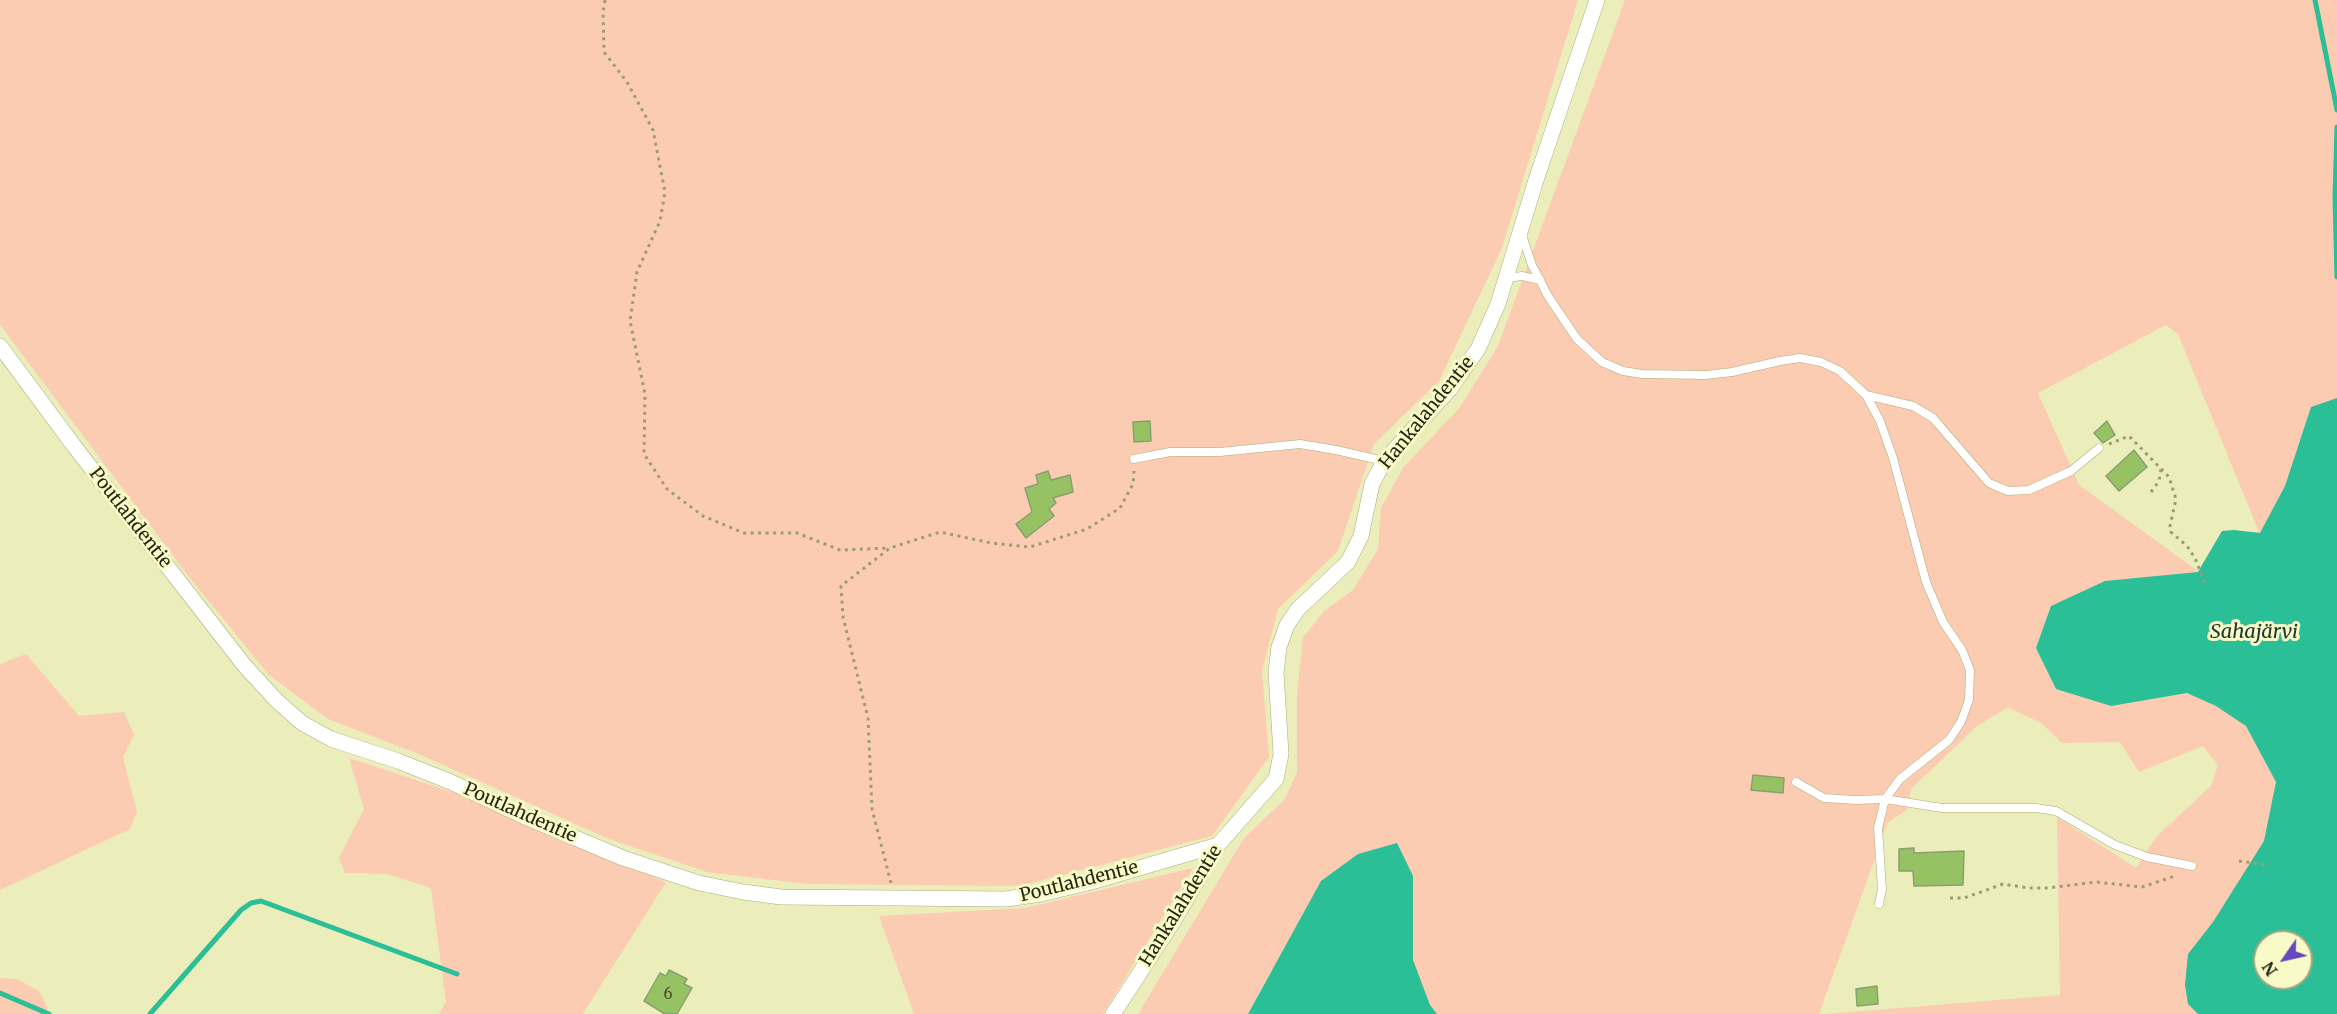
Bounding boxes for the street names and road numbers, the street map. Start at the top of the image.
street label: Hankalahdentie [1375,352,1479,474]
street label: Poutlahdentie [84,464,176,572]
street label: Poutlahdentie [460,778,580,848]
street label: Hankalahdentie [1135,842,1227,970]
street label: Poutlahdentie [1018,857,1140,907]

